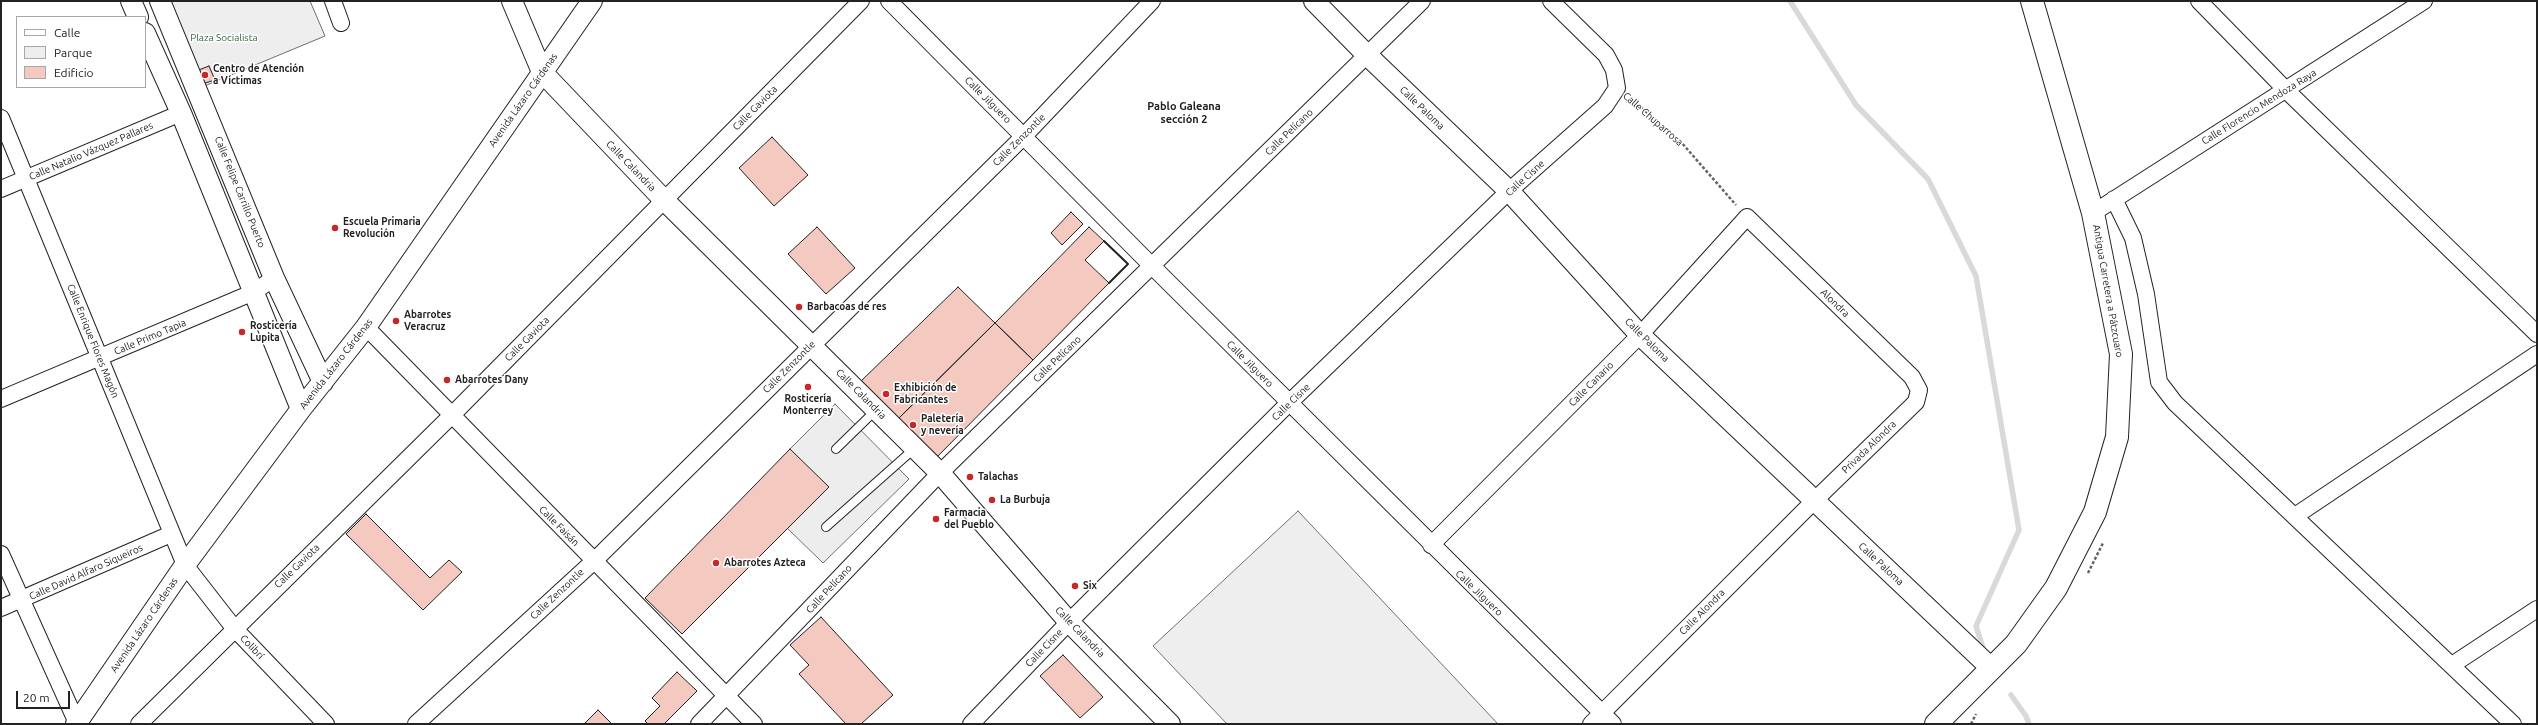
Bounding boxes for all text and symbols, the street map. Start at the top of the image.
legend [16,16,146,88]
text: Calle [54,26,80,39]
park label: Plaza Socialista [190,32,258,44]
text: Parque [54,46,92,59]
street label: Avenida Lázaro Cárdenas [486,51,560,149]
place label: Centro de Atención a Víctimas [213,63,304,86]
text: Edificio [54,66,94,79]
street label: Calle Florencio Mendoza Raya [2199,67,2319,147]
marker: Centro de Atención a Víctimas [200,70,210,80]
street label: Calle Jilguero [962,74,1014,126]
street label: Calle Gaviota [730,83,780,133]
street label: Calle Paloma [1397,84,1447,132]
street label: Calle Chuparrosa [1620,90,1686,148]
district label: Pablo Galeana sección 2 [1147,99,1221,125]
street label: Calle Pelícano [1263,106,1315,158]
street label: Calle Zenzontle [990,111,1048,169]
street label: Calle Natalio Vázquez Pallares [27,119,155,183]
street label: Calle Felipe Carrillo Puerto [212,134,268,250]
street label: Calle Calandria [604,138,658,194]
street label: Calle Cisne [1503,157,1547,199]
place label: Escuela Primaria Revolución [343,216,421,240]
marker: Escuela Primaria Revolución [330,223,340,233]
street label: Antigua Carretera a Pátzcuaro [2090,224,2126,358]
street label: Calle Enrique Flores Magón [65,282,121,400]
street label: Alondra [1818,286,1852,320]
place label: Barbacoas de res [807,301,886,313]
marker: Barbacoas de res [794,302,804,312]
place label: Abarrotes Veracruz [404,309,451,332]
street label: Calle Gaviota [502,314,552,364]
street label: Calle Paloma [1622,315,1672,365]
street label: Calle Primo Tapia [112,316,188,358]
street label: Avenida Lázaro Cárdenas [297,316,375,412]
marker: Abarrotes Veracruz [391,316,401,326]
place label: Rosticería Lupita [250,320,297,344]
marker: Rosticería Lupita [237,327,247,337]
street label: Calle Pelícano [1031,333,1083,385]
street label: Calle Zenzontle [760,338,818,396]
street label: Calle Jilguero [1224,338,1276,390]
street label: Calle Canario [1566,359,1616,409]
street label: Calle Calandria [833,366,889,422]
place label: Abarrotes Dany [455,374,528,386]
marker: Abarrotes Dany [442,375,452,385]
street label: Calle Cisne [1269,381,1313,423]
marker: Rosticería Monterrey [803,382,813,392]
place label: Exhibición de Fabricantes [894,382,957,406]
marker: Exhibición de Fabricantes [881,389,891,399]
place label: Rosticería Monterrey [783,393,833,416]
place label: Paletería y nevería [921,413,964,436]
street label: Privada Alondra [1839,418,1899,476]
marker: Paletería y nevería [908,420,918,430]
place label: Talachas [978,471,1018,483]
marker: Talachas [965,472,975,482]
place label: La Burbuja [1000,494,1050,506]
marker: La Burbuja [987,495,997,505]
street label: Calle Faisán [536,503,582,549]
place label: Farmacia del Pueblo [944,507,994,530]
marker: Farmacia del Pueblo [931,514,941,524]
street label: Calle Paloma [1856,540,1906,588]
street label: Calle David Alfaro Siqueiros [27,541,145,603]
street label: Calle Gaviota [272,541,322,591]
place label: Abarrotes Azteca [724,557,806,569]
marker: Abarrotes Azteca [711,558,721,568]
street label: Calle Pelícano [803,562,855,616]
street label: Calle Zenzontle [528,566,586,622]
street label: Calle Jilguero [1453,568,1505,618]
street label: Avenida Lázaro Cárdenas [108,575,180,675]
place label: Six [1083,580,1097,592]
marker: Six [1070,581,1080,591]
street label: Calle Alondra [1677,587,1727,637]
street label: Calle Calandria [1053,604,1107,660]
street label: Calle Cisne [1023,626,1065,670]
street label: Colibrí [238,632,266,662]
scale bar [18,683,72,709]
text: 20 m [23,691,50,704]

